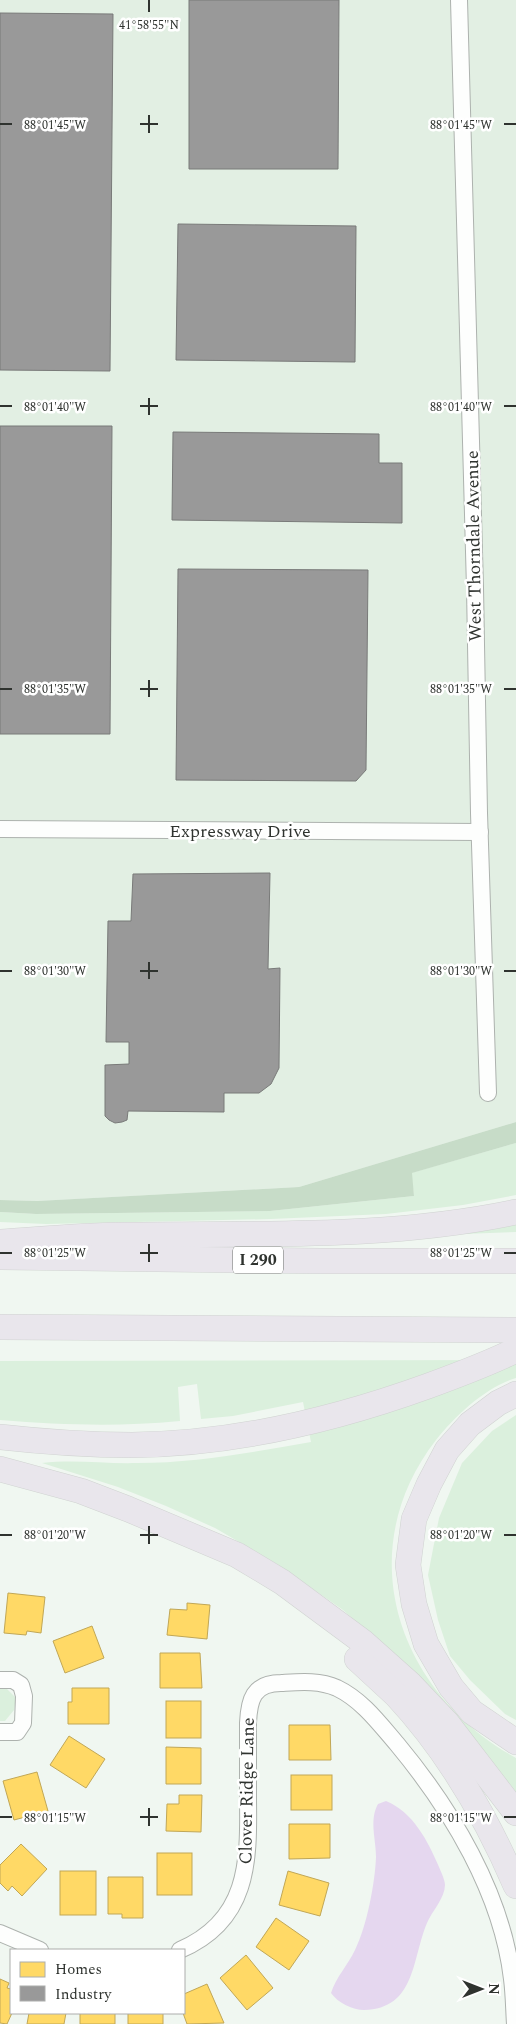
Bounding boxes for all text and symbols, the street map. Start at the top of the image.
text: 41°58'55"N [119,16,179,35]
text: 88°01'45"W [24,116,86,135]
text: 88°01'45"W [430,116,492,135]
text: 88°01'40"W [24,398,86,417]
text: 88°01'40"W [430,398,492,417]
street label: West Thorndale Avenue [459,450,489,642]
text: 88°01'35"W [24,680,86,699]
text: 88°01'35"W [430,680,492,699]
street label: Expressway Drive [169,818,311,845]
text: 88°01'30"W [24,962,86,981]
text: 88°01'30"W [430,962,492,981]
text: 88°01'25"W [24,1244,86,1263]
text: 88°01'25"W [430,1244,492,1263]
road number: I 290 [233,1246,283,1274]
text: 88°01'20"W [24,1526,86,1545]
text: 88°01'20"W [430,1526,492,1545]
street label: Clover Ridge Lane [232,1717,262,1865]
text: 88°01'15"W [24,1809,86,1828]
text: 88°01'15"W [430,1809,492,1828]
legend [10,1949,185,2014]
text: Homes [55,1958,102,1981]
north arrow [456,1964,506,2014]
text: Industry [55,1983,112,2006]
text: N [483,1983,504,1995]

